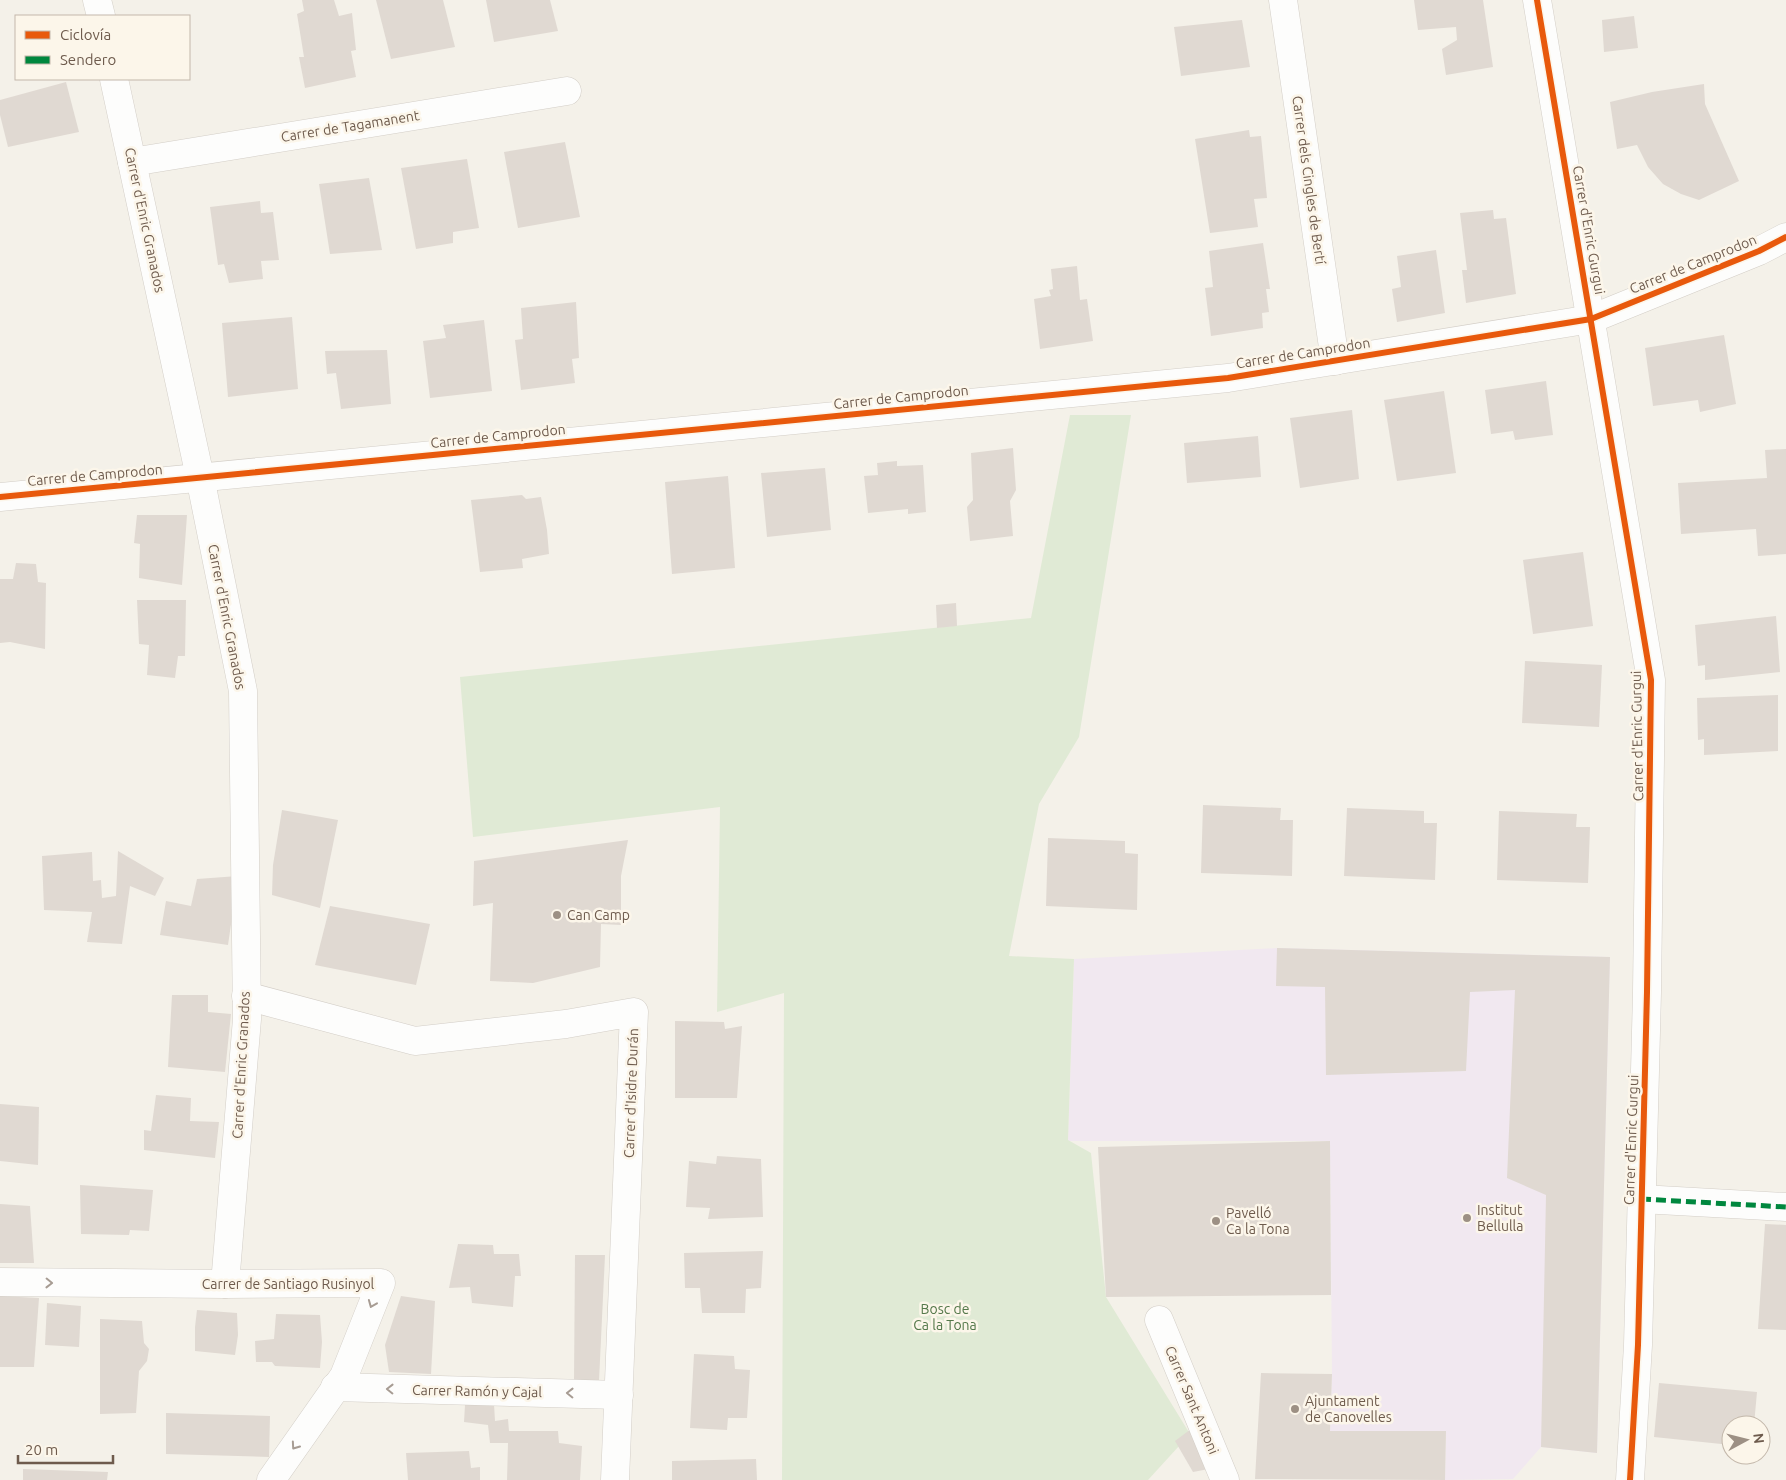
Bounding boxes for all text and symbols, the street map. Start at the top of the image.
legend [15,15,190,80]
text: Ciclovía [60,26,111,43]
text: Sendero [60,51,116,68]
street label: Carrer dels Cingles de Bertí [1289,95,1329,266]
street label: Carrer de Tagamanent [280,107,421,145]
street label: Carrer d'Enric Granados [122,146,168,294]
street label: Carrer d'Enric Gurgui [1570,164,1608,296]
street label: Carrer de Camprodon [1627,231,1759,297]
street label: Carrer de Camprodon [1235,334,1371,372]
street label: Carrer de Camprodon [833,382,969,412]
street label: Carrer de Camprodon [430,421,566,451]
street label: Carrer de Camprodon [27,461,163,489]
street label: Carrer d'Enric Granados [205,543,249,691]
street label: Carrer d'Enric Gurgui [1628,671,1646,801]
place label: Can Camp [567,907,630,923]
marker: Can Camp [551,909,563,921]
street label: Carrer d'Enric Granados [229,991,253,1139]
street label: Carrer d'Isidre Durán [621,1028,641,1158]
street label: Carrer d'Enric Gurgui [1621,1075,1641,1205]
place label: Institut Bellulla [1477,1202,1524,1234]
place label: Pavelló Ca la Tona [1226,1205,1290,1237]
marker: Institut Bellulla [1461,1212,1473,1224]
marker: Pavelló Ca la Tona [1210,1215,1222,1227]
street label: Carrer de Santiago Rusinyol [202,1276,375,1292]
one-way arrow [45,1278,53,1288]
one-way arrow [368,1299,379,1308]
park label: Bosc de Ca la Tona [913,1301,977,1333]
street label: Carrer Sant Antoni [1162,1343,1222,1457]
street label: Carrer Ramón y Cajal [412,1382,542,1400]
one-way arrow [386,1383,394,1394]
one-way arrow [566,1388,574,1398]
place label: Ajuntament de Canovelles [1305,1393,1392,1425]
marker: Ajuntament de Canovelles [1289,1403,1301,1415]
north arrow [1721,1415,1771,1465]
scale bar [18,1432,112,1464]
text: N [1750,1432,1767,1445]
one-way arrow [292,1440,301,1449]
text: 20 m [25,1441,58,1458]

